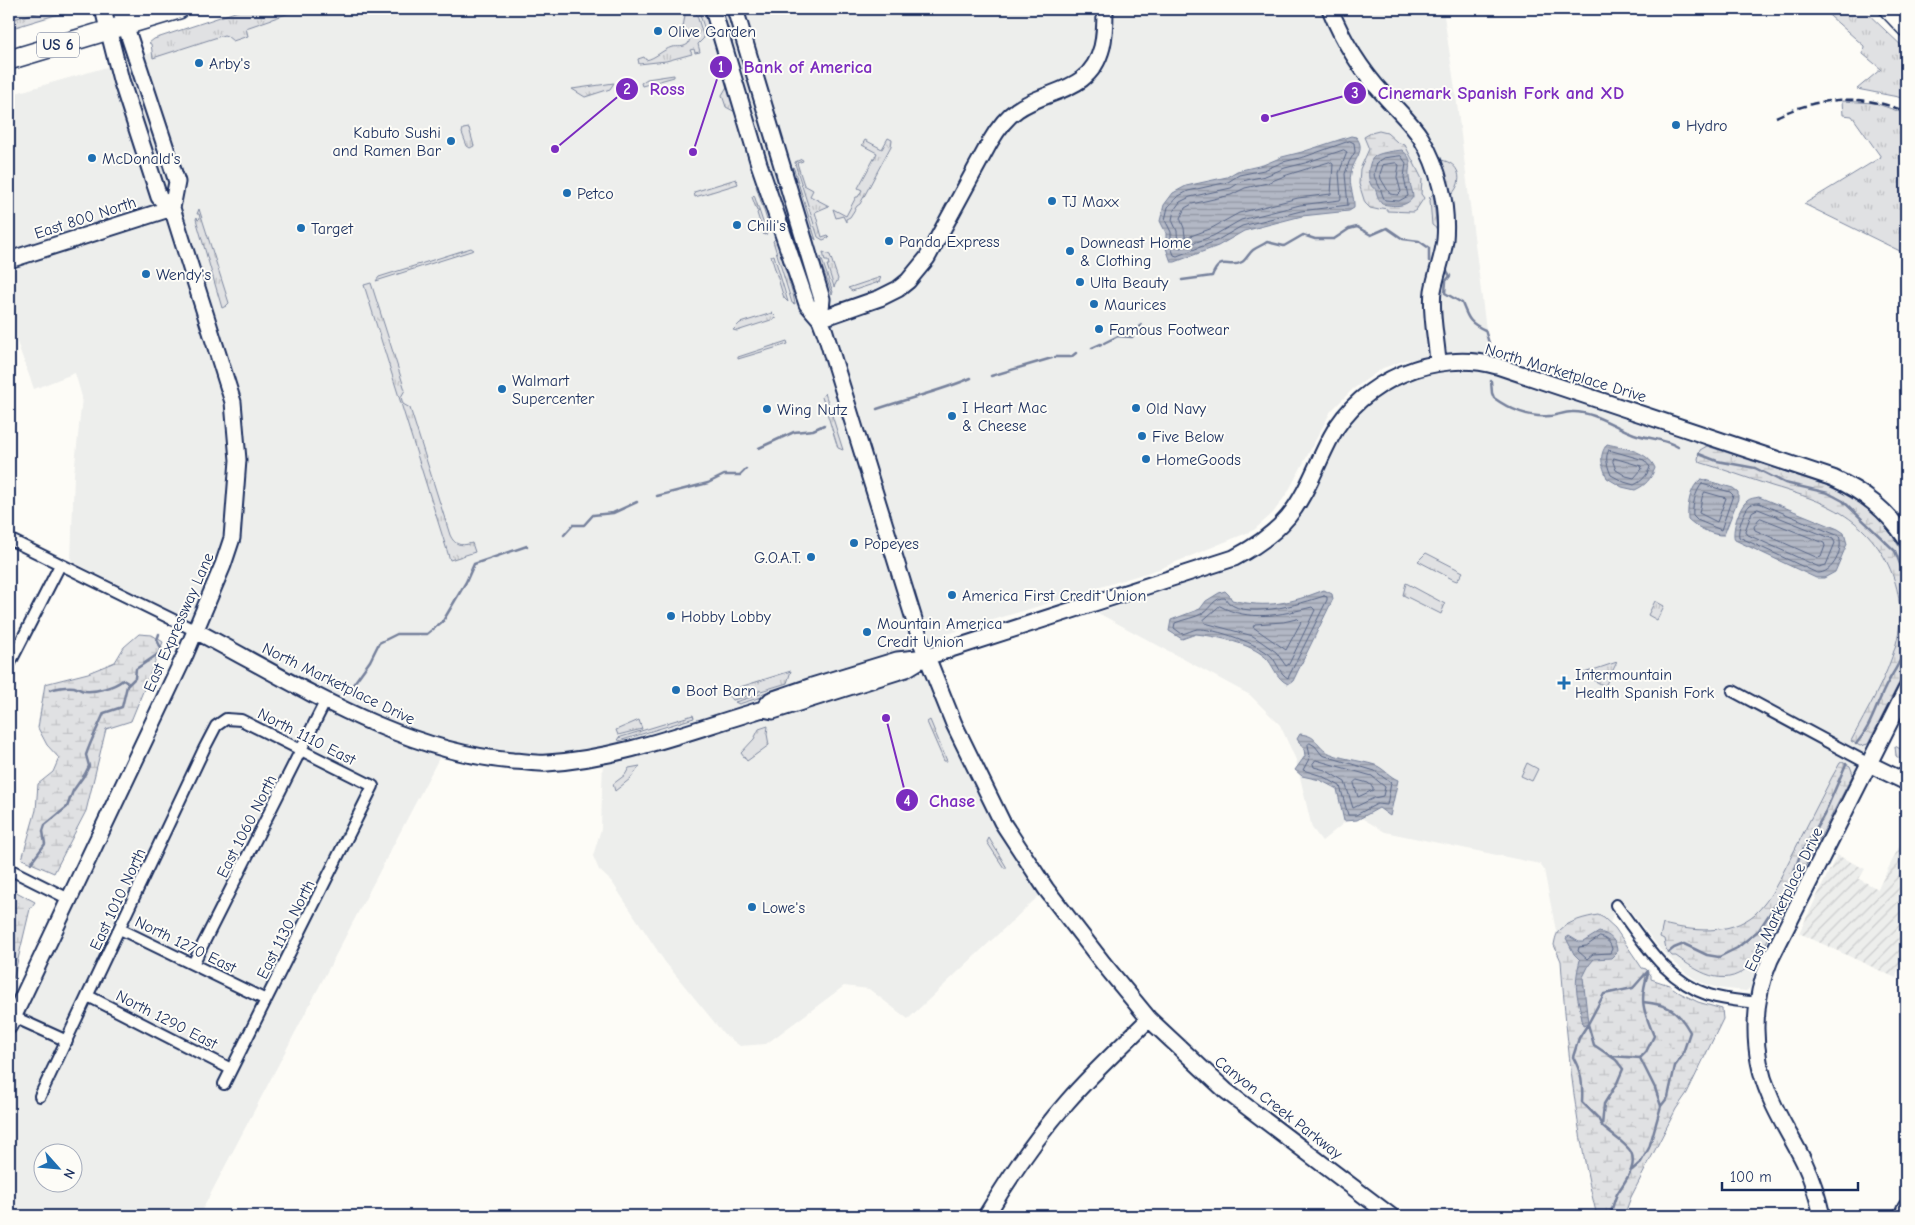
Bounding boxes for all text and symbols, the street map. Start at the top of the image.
place label: Olive Garden [668,23,756,41]
marker: Olive Garden [652,25,664,37]
road number: US 6 [37,32,79,58]
callout: Bank of America [708,50,882,83]
place label: Arby's [209,55,250,73]
marker: Arby's [193,57,205,69]
text: Bank of America [744,57,872,78]
text: 1 [718,58,724,76]
callout: Ross [615,73,695,106]
callout: Cinemark Spanish Fork and XD [1342,76,1634,109]
text: Ross [649,79,685,100]
text: 2 [623,80,631,98]
text: Cinemark Spanish Fork and XD [1378,83,1624,104]
text: 3 [1351,84,1359,102]
place label: Hydro [1686,117,1728,135]
marker: Hydro [1670,119,1682,131]
place label: Kabuto Sushi and Ramen Bar [333,124,442,160]
marker: Kabuto Sushi and Ramen Bar [445,135,457,147]
place label: McDonald's [102,150,181,168]
marker: McDonald's [86,152,98,164]
place label: Petco [577,185,614,203]
marker: Petco [561,187,573,199]
street label: East 800 North [32,193,139,243]
place label: TJ Maxx [1062,193,1119,211]
marker: TJ Maxx [1046,195,1058,207]
place label: Chili's [747,217,786,235]
marker: Chili's [731,219,743,231]
place label: Target [311,220,353,238]
marker: Target [295,222,307,234]
place label: Panda Express [899,233,1000,251]
place label: Downeast Home & Clothing [1080,234,1191,270]
marker: Panda Express [883,235,895,247]
marker: Downeast Home & Clothing [1064,245,1076,257]
place label: Wendy's [156,266,211,284]
marker: Wendy's [140,268,152,280]
place label: Ulta Beauty [1090,274,1169,292]
marker: Ulta Beauty [1074,276,1086,288]
place label: Maurices [1104,296,1167,314]
marker: Maurices [1088,298,1100,310]
place label: Famous Footwear [1109,321,1230,339]
marker: Famous Footwear [1093,323,1105,335]
street label: North Marketplace Drive [1483,340,1648,406]
place label: Walmart Supercenter [512,372,595,408]
marker: Walmart Supercenter [496,383,508,395]
place label: I Heart Mac & Cheese [962,399,1047,435]
place label: Old Navy [1146,400,1207,418]
place label: Wing Nutz [777,401,847,419]
marker: Old Navy [1130,402,1142,414]
marker: Wing Nutz [761,403,773,415]
marker: I Heart Mac & Cheese [946,410,958,422]
place label: Five Below [1152,428,1224,446]
marker: Five Below [1136,430,1148,442]
place label: HomeGoods [1156,451,1241,469]
marker: HomeGoods [1140,453,1152,465]
place label: Popeyes [864,535,919,553]
marker: Popeyes [848,537,860,549]
place label: G.O.A.T. [754,549,801,567]
street label: East Expressway Lane [140,550,218,695]
marker: G.O.A.T. [805,551,817,563]
place label: America First Credit Union [962,587,1146,605]
marker: America First Credit Union [946,589,958,601]
place label: Hobby Lobby [681,608,772,626]
marker: Hobby Lobby [665,610,677,622]
place label: Mountain America Credit Union [877,615,1003,651]
marker: Mountain America Credit Union [861,626,873,638]
street label: North Marketplace Drive [259,639,418,729]
place label: Intermountain Health Spanish Fork [1575,666,1715,702]
marker: Intermountain Health Spanish Fork [1557,676,1571,690]
place label: Boot Barn [686,682,756,700]
marker: Boot Barn [670,684,682,696]
street label: North 1110 East [255,705,359,769]
street label: East 1060 North [213,772,281,881]
callout: Chase [895,784,985,817]
text: Chase [929,791,975,812]
text: 4 [903,792,911,810]
street label: East Marketplace Drive [1741,824,1827,975]
street label: East 1010 North [86,846,149,953]
street label: East 1130 North [253,877,319,982]
place label: Lowe's [762,899,805,917]
marker: Lowe's [746,901,758,913]
street label: North 1270 East [132,913,239,977]
street label: North 1290 East [113,987,221,1053]
street label: Canyon Creek Parkway [1211,1052,1346,1164]
north arrow [32,1142,82,1192]
scale bar [1722,1160,1859,1192]
text: N [59,1166,79,1182]
text: 100 m [1730,1168,1772,1186]

